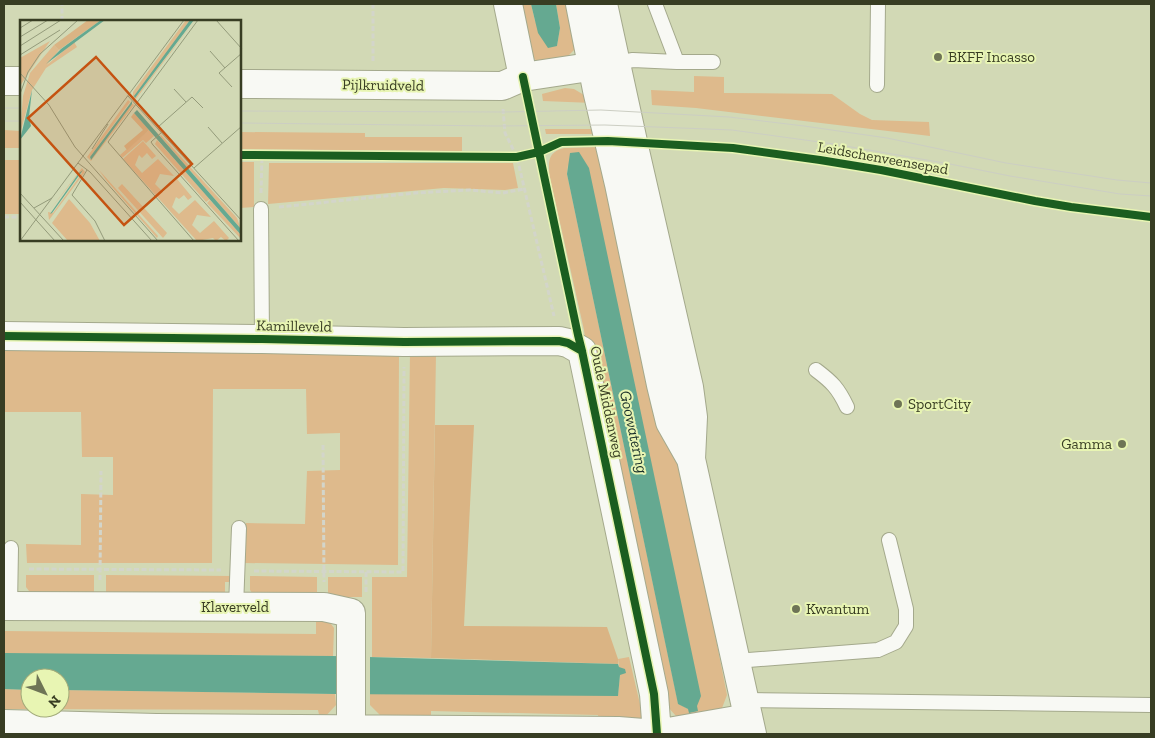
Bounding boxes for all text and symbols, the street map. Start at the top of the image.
inset map [20,20,241,241]
place label: BKFF Incasso [948,48,1035,66]
marker: BKFF Incasso [932,51,944,63]
street label: Pijlkruidveld [342,75,425,95]
street label: Leidschenveensepad [816,138,950,178]
street label: Kamilleveld [256,316,333,336]
street label: Oude Middenweg [586,344,628,460]
water label: Goowatering [616,389,652,476]
place label: SportCity [908,395,971,413]
marker: SportCity [892,398,904,410]
place label: Gamma [1061,435,1112,453]
marker: Gamma [1116,438,1128,450]
street label: Klaverveld [201,598,270,616]
place label: Kwantum [806,600,869,618]
marker: Kwantum [790,603,802,615]
north arrow [20,668,70,718]
text: N [44,692,64,711]

